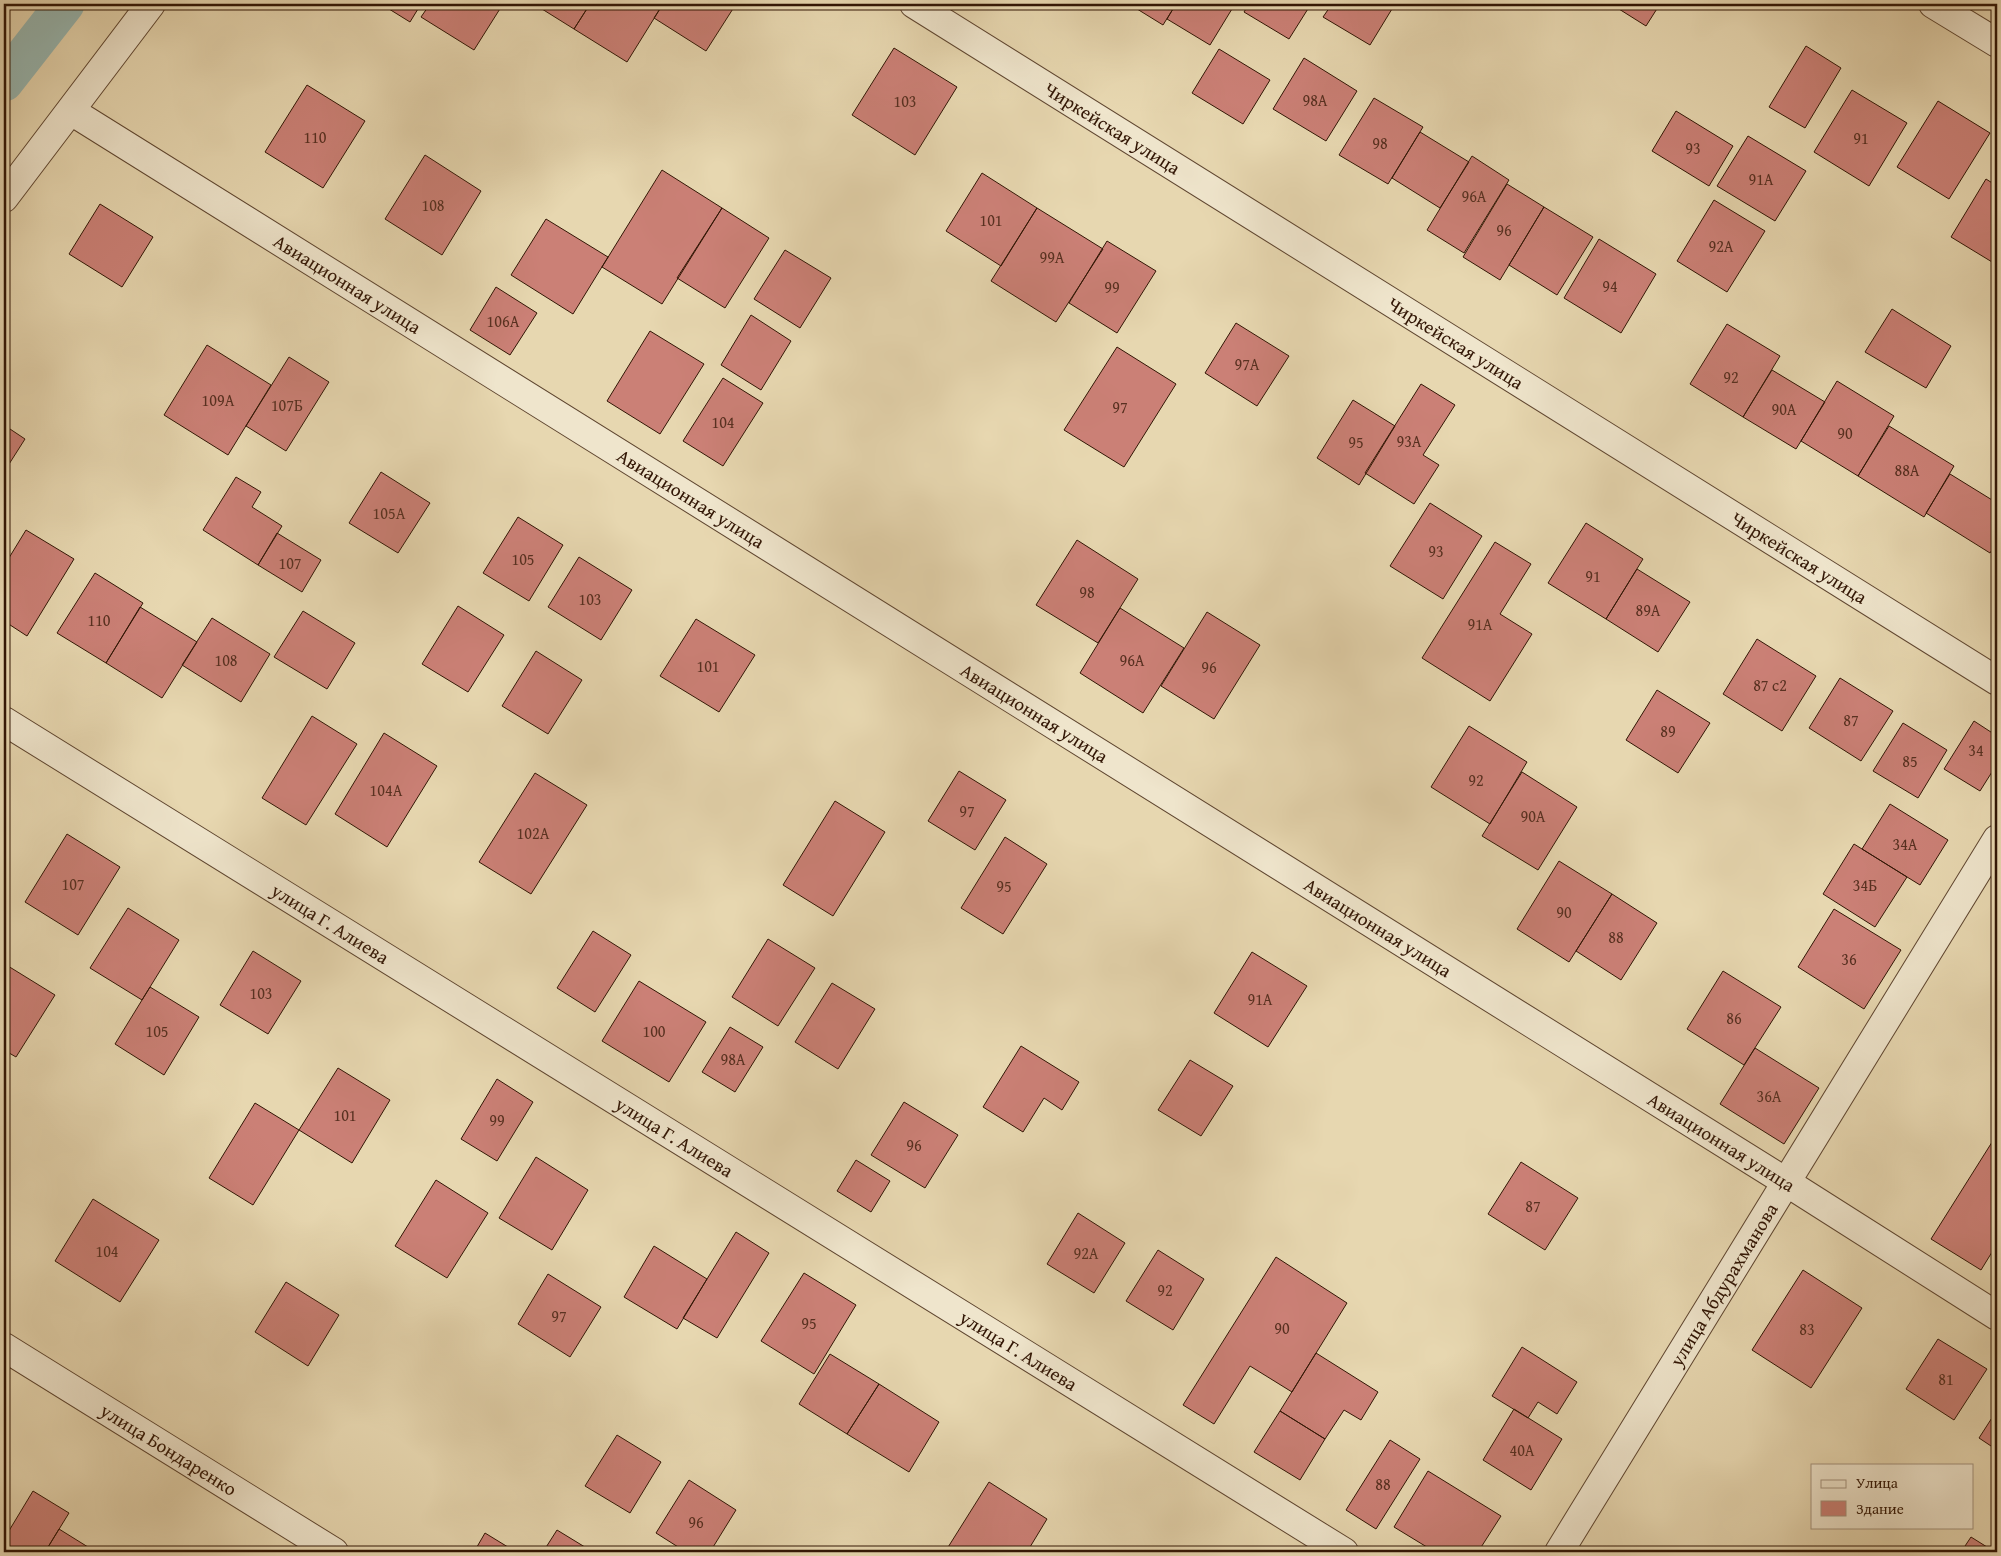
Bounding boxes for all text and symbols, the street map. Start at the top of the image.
street label: Чиркейская улица [1039,75,1186,181]
house number: 98А [1302,88,1328,112]
house number: 103 [893,89,917,113]
house number: 110 [303,125,327,149]
house number: 91 [1853,126,1869,150]
house number: 98 [1372,131,1388,155]
house number: 93 [1685,136,1701,160]
house number: 91А [1748,167,1774,191]
house number: 96А [1461,184,1487,208]
house number: 108 [421,193,445,217]
house number: 101 [979,208,1003,232]
house number: 96 [1496,218,1512,242]
street label: Авиационная улица [268,227,427,340]
house number: 92А [1708,234,1734,258]
house number: 99А [1039,245,1065,269]
house number: 94 [1602,274,1618,298]
house number: 99 [1104,275,1120,299]
street label: Чиркейская улица [1382,290,1529,396]
house number: 106А [487,309,520,333]
house number: 97А [1234,352,1260,376]
house number: 92 [1723,365,1739,389]
house number: 109А [202,388,235,412]
house number: 107Б [271,393,303,417]
house number: 97 [1112,395,1128,419]
house number: 90А [1771,397,1797,421]
house number: 104 [711,410,735,434]
house number: 90 [1837,421,1853,445]
house number: 93А [1396,429,1422,453]
house number: 95 [1348,430,1364,454]
street label: Авиационная улица [612,442,770,555]
house number: 88А [1894,458,1920,482]
house number: 105А [373,501,406,525]
street label: Чиркейская улица [1726,504,1873,611]
house number: 93 [1428,539,1444,563]
house number: 105 [511,547,535,571]
house number: 107 [278,551,302,575]
house number: 91 [1585,564,1601,588]
house number: 98 [1079,580,1095,604]
house number: 103 [578,587,602,611]
house number: 89А [1635,598,1661,622]
house number: 110 [87,608,111,632]
house number: 91А [1467,612,1493,636]
house number: 108 [214,648,238,672]
house number: 96А [1119,648,1145,672]
house number: 101 [696,654,720,678]
house number: 96 [1201,655,1217,679]
street label: Авиационная улица [955,656,1114,769]
house number: 87 с2 [1753,673,1787,697]
house number: 87 [1843,708,1859,732]
house number: 89 [1660,719,1676,743]
house number: 34 [1968,738,1984,762]
house number: 85 [1902,749,1918,773]
house number: 92 [1468,768,1484,792]
house number: 104А [370,778,403,802]
house number: 97 [959,799,975,823]
house number: 90А [1520,804,1546,828]
house number: 102А [517,821,550,845]
house number: 34А [1892,832,1918,856]
street label: Авиационная улица [1299,871,1457,984]
house number: 107 [61,872,85,896]
house number: 34Б [1853,873,1877,897]
house number: 95 [996,874,1012,898]
street label: улица Г. Алиева [265,876,395,971]
house number: 90 [1556,900,1572,924]
house number: 88 [1608,925,1624,949]
house number: 36 [1841,947,1857,971]
house number: 103 [249,981,273,1005]
house number: 91А [1247,987,1273,1011]
house number: 86 [1726,1006,1742,1030]
house number: 105 [145,1019,169,1043]
house number: 100 [642,1019,666,1043]
house number: 98А [720,1047,746,1071]
house number: 36А [1756,1084,1782,1108]
street label: Авиационная улица [1642,1085,1801,1198]
street label: улица Г. Алиева [609,1089,739,1184]
house number: 101 [333,1103,357,1127]
house number: 99 [489,1108,505,1132]
house number: 96 [906,1133,922,1157]
house number: 87 [1525,1194,1541,1218]
street label: улица Абдурахманова [1662,1197,1784,1373]
house number: 104 [95,1239,119,1263]
house number: 92А [1073,1241,1099,1265]
house number: 92 [1157,1278,1173,1302]
street label: улица Г. Алиева [954,1303,1083,1398]
house number: 97 [551,1304,567,1328]
house number: 95 [801,1311,817,1335]
house number: 90 [1274,1316,1290,1340]
house number: 83 [1799,1317,1815,1341]
house number: 81 [1938,1367,1954,1391]
street label: улица Бондаренко [94,1396,243,1502]
house number: 40А [1509,1438,1535,1462]
legend [1811,1464,1974,1528]
house number: 88 [1375,1472,1391,1496]
text: Улица [1856,1472,1899,1493]
text: Здание [1856,1498,1904,1519]
house number: 96 [688,1510,704,1534]

